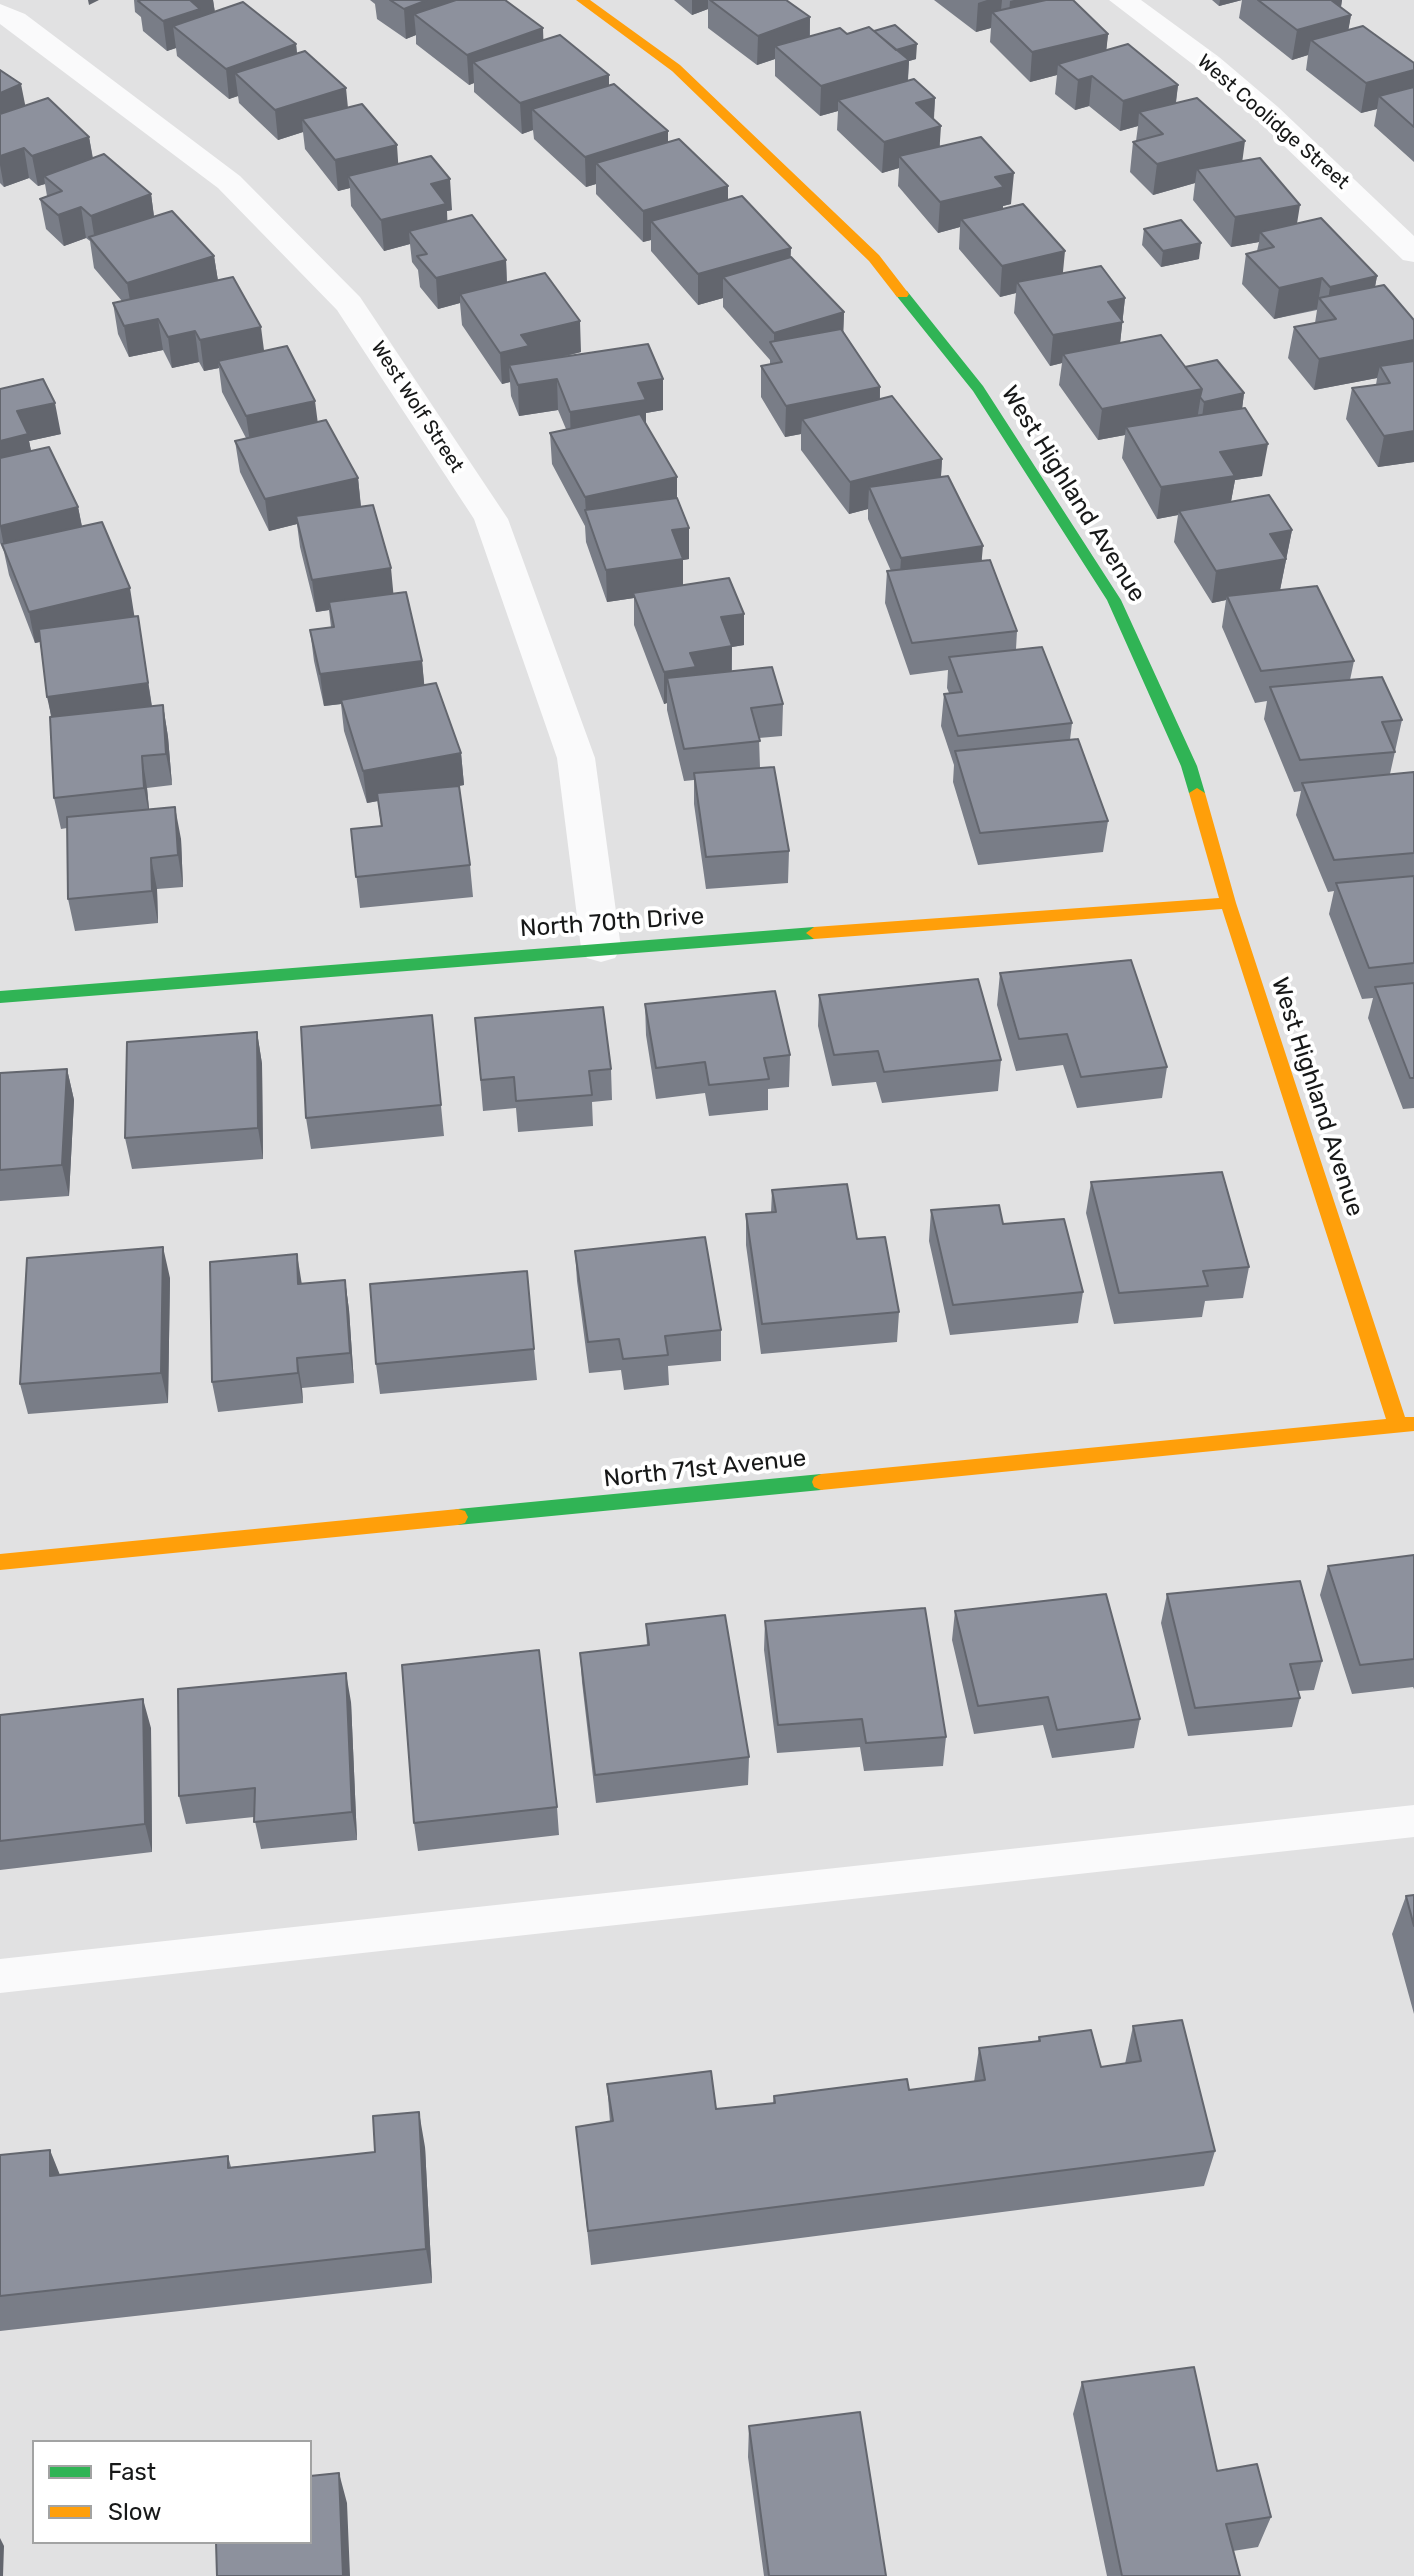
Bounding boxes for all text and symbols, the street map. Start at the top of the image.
street label: West Coolidge Street [1192,49,1354,195]
street label: West Wolf Street [366,337,468,477]
street label: West Highland Avenue [995,381,1151,607]
street label: North 70th Drive [519,902,705,944]
street label: West Highland Avenue [1265,974,1369,1220]
street label: North 71st Avenue [602,1444,808,1494]
legend [32,2440,312,2544]
text: Fast [108,2458,156,2486]
text: Slow [108,2498,161,2526]

